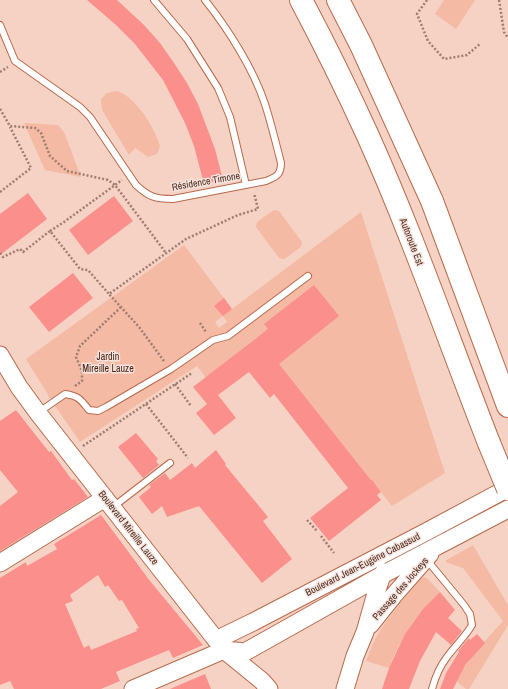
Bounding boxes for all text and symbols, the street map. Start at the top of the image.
street label: Résidence Timone [171,170,241,194]
street label: Autoroute Est [396,217,426,267]
park label: Jardin Mireille Lauze [82,351,134,374]
street label: Boulevard Mireille Lauze [95,489,161,567]
street label: Boulevard Jean-Eugène Cabassud [304,531,422,599]
street label: Passage des Jockeys [370,555,432,623]

